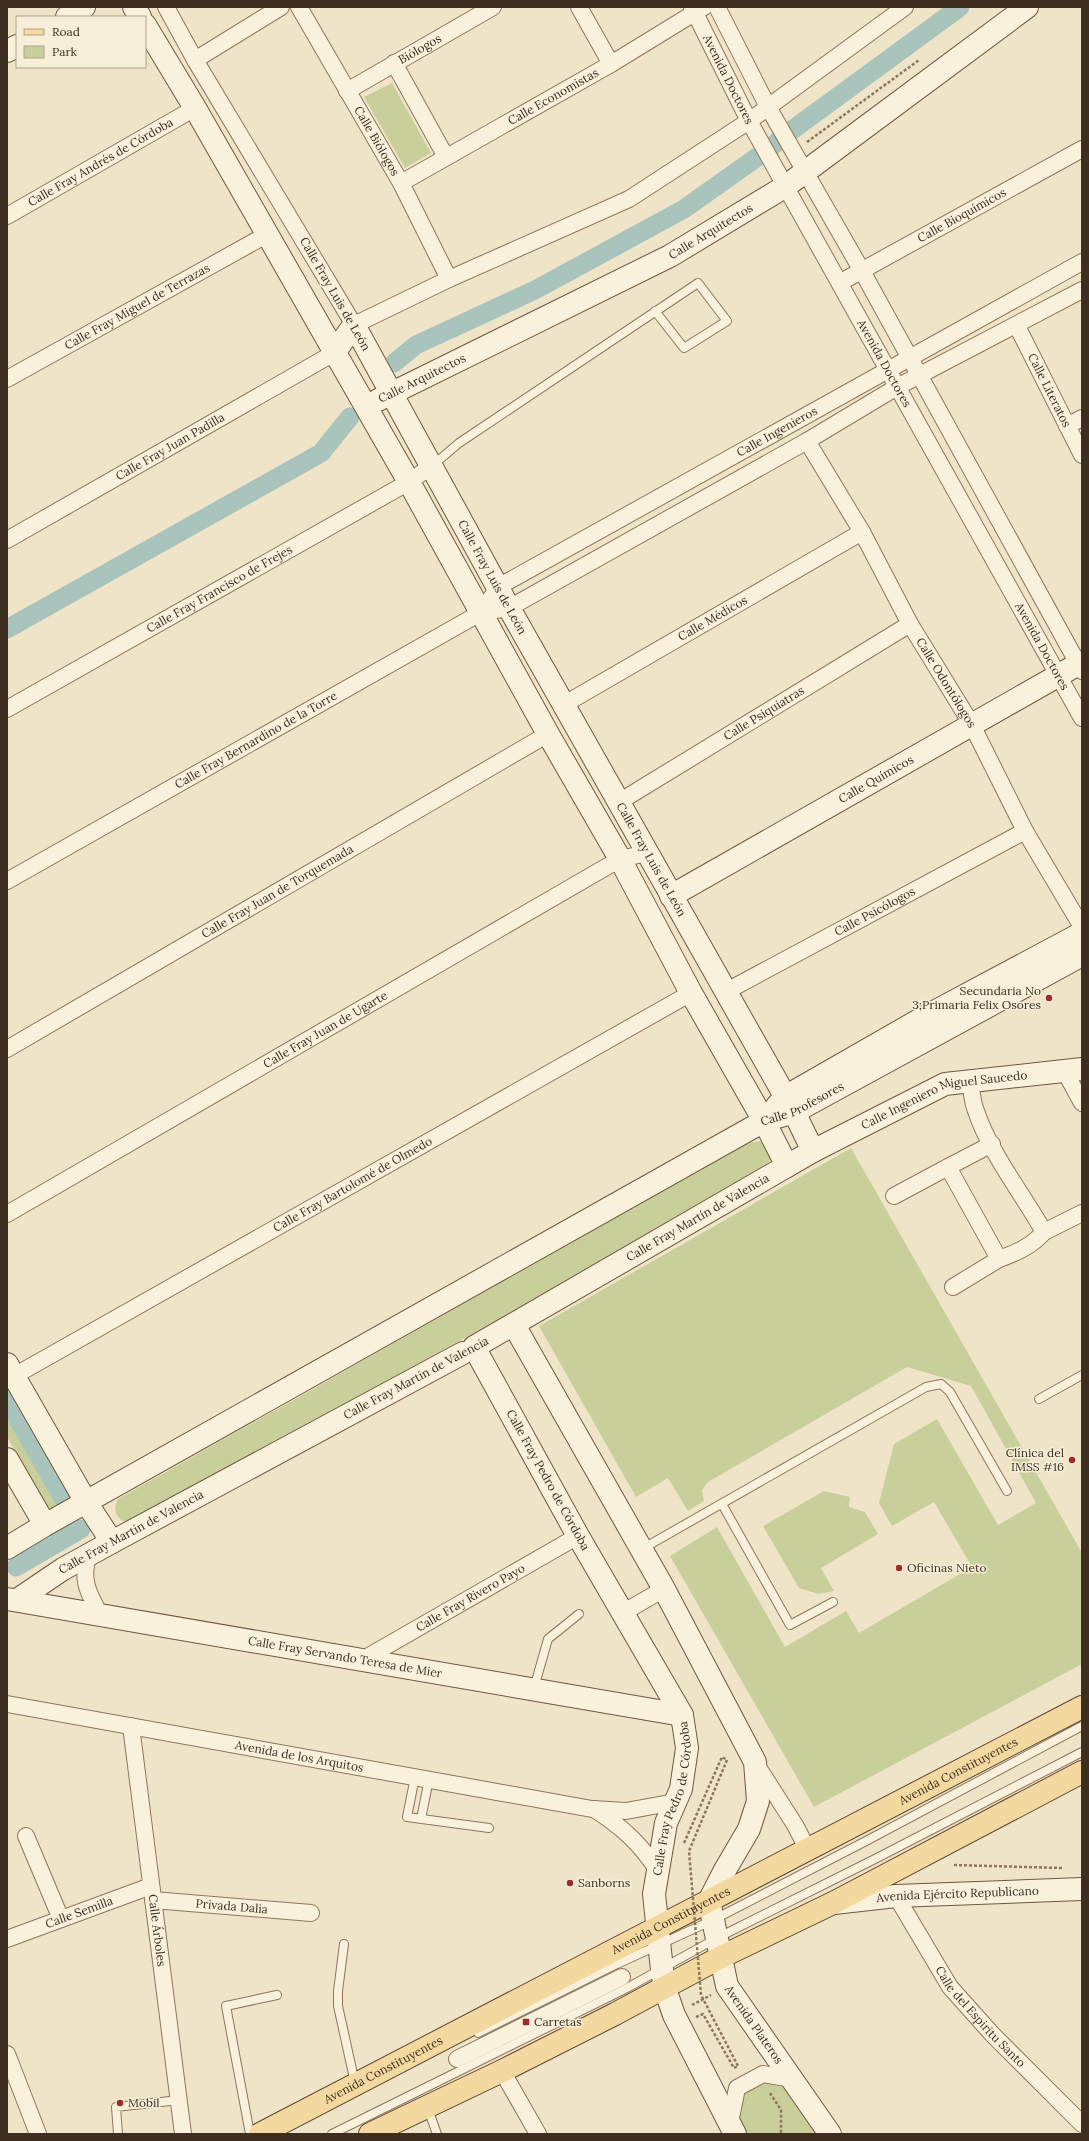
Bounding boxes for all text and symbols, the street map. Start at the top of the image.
legend [16,16,146,68]
text: Road [52,24,80,39]
street label: Biólogos [395,30,444,67]
street label: Avenida Doctores [700,31,758,127]
text: Park [52,44,78,59]
street label: Calle Economistas [505,64,601,128]
street label: Calle Biólogos [351,103,403,179]
street label: Calle Fray Andrés de Córdoba [25,114,176,209]
street label: Calle Bioquímicos [915,184,1009,245]
street label: Calle Arquitectos [665,200,756,262]
street label: Calle Fray Luis de León [297,234,374,353]
street label: Calle Fray Miguel de Terrazas [62,260,213,353]
street label: Avenida Doctores [854,316,915,410]
street label: Calle Arquitectos [375,350,468,406]
street label: Calle Literatos [1025,351,1075,430]
street label: Calle Ingenieros [734,403,820,460]
street label: Calle Fray Juan Padilla [113,409,227,483]
street label: Calle Fray Luis de León [455,517,530,637]
street label: Calle Fray Francisco de Frejes [144,541,295,636]
street label: Calle Médicos [675,592,750,644]
street label: Avenida Doctores [1012,599,1073,693]
street label: Calle Odontólogos [913,635,980,731]
street label: Calle Psiquiatras [721,682,807,743]
street label: Calle Fray Bernardino de la Torre [172,687,340,792]
street label: Calle Químicos [836,751,916,806]
street label: Calle Fray Luis de León [613,800,690,919]
street label: Calle Fray Juan de Torquemada [199,841,356,941]
street label: Calle Psicólogos [831,883,918,939]
place label: Secundaria No 3;Primaria Felix Osores [912,983,1041,1012]
street label: Calle Fray Juan de Ugarte [260,987,390,1071]
marker: Secundaria No 3;Primaria Felix Osores [1044,993,1054,1003]
street label: Calle Ingeniero Miguel Saucedo [858,1067,1028,1132]
street label: Calle Profesores [758,1078,847,1129]
street label: Calle Fray Bartolomé de Olmedo [270,1133,435,1235]
street label: Calle Fray Martín de Valencia [623,1170,772,1264]
street label: Calle Fray Martín de Valencia [341,1333,491,1422]
street label: Calle Fray Pedro de Córdoba [503,1407,593,1553]
place label: Clínica del IMSS #16 [1006,1445,1064,1474]
marker: Clínica del IMSS #16 [1067,1455,1077,1465]
street label: Calle Fray Martín de Valencia [56,1486,206,1577]
street label: Calle Fray Rivero Payo [413,1560,527,1635]
place label: Oficinas Nieto [907,1560,987,1575]
marker: Oficinas Nieto [894,1563,904,1573]
street label: Calle Fray Servando Teresa de Mier [247,1633,444,1681]
street label: Calle Fray Pedro de Córdoba [649,1720,694,1877]
street label: Avenida Constituyentes [895,1733,1021,1808]
street label: Avenida de los Arquitos [233,1737,365,1775]
place label: Sanborns [578,1875,631,1890]
marker: Sanborns [565,1878,575,1888]
street label: Avenida Constituyentes [608,1883,733,1958]
street label: Avenida Ejército Republicano [874,1883,1039,1905]
street label: Calle Semilla [43,1893,115,1931]
street label: Calle Árboles [145,1893,170,1968]
street label: Privada Dalia [195,1896,269,1916]
street label: Calle del Espiritu Santo [932,1963,1029,2070]
street label: Avenida Plateros [721,1981,787,2067]
place label: Carretas [534,2014,582,2029]
marker: Carretas [521,2017,531,2027]
street label: Avenida Constituyentes [320,2032,446,2107]
place label: Mobil [128,2095,160,2110]
marker: Mobil [115,2098,125,2108]

